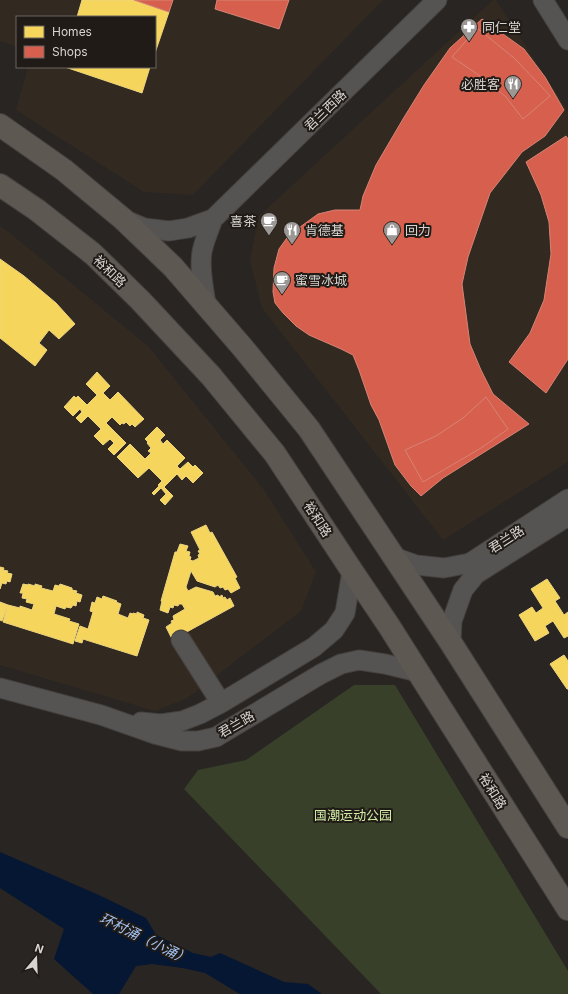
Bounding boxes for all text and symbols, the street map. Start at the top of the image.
legend [16,16,156,68]
pharmacy icon: 同仁堂 [459,17,479,42]
place label: 同仁堂 [482,19,521,35]
text: Homes [52,24,92,39]
text: Shops [52,44,88,59]
restaurant icon: 必胜客 [503,74,523,99]
place label: 必胜客 [461,76,500,92]
street label: 君兰西路 [301,86,349,134]
cafe icon: 喜茶 [259,211,279,236]
place label: 喜茶 [230,213,257,229]
restaurant icon: 肯德基 [282,220,302,245]
shop icon: 回力 [382,220,402,245]
place label: 肯德基 [305,222,344,238]
place label: 回力 [405,222,431,238]
street label: 裕和路 [90,252,130,290]
cafe icon: 蜜雪冰城 [272,270,292,295]
place label: 蜜雪冰城 [295,272,347,288]
street label: 裕和路 [301,498,335,540]
street label: 君兰路 [485,522,527,556]
street label: 君兰路 [215,707,257,741]
street label: 裕和路 [476,770,510,812]
park label: 国潮运动公园 [314,807,392,823]
water label: 环村涌（小涌） [97,909,193,967]
north arrow [16,938,56,978]
text: N [33,941,46,957]

